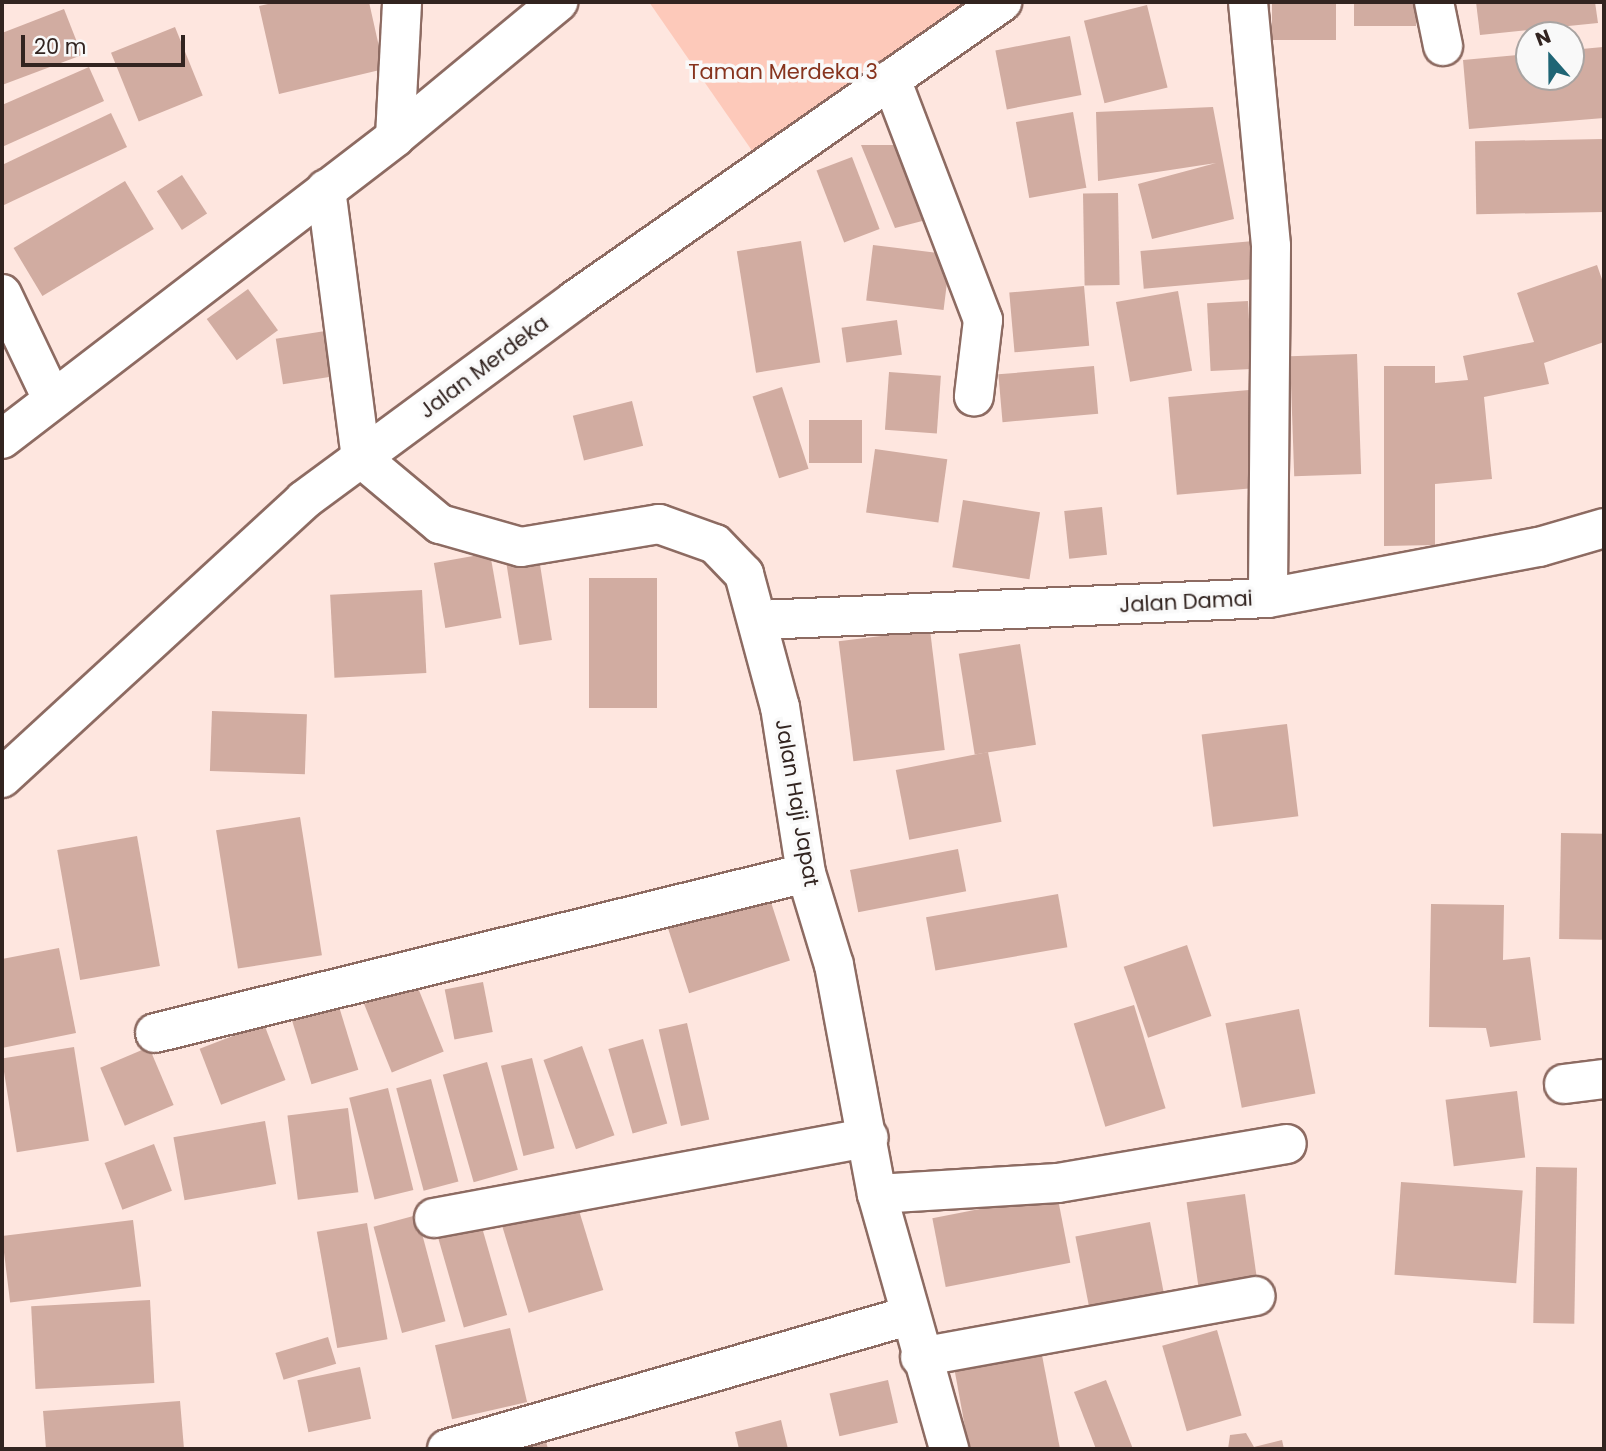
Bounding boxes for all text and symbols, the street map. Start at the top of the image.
scale bar [24,21,189,65]
north arrow [1515,21,1585,91]
text: N [1531,23,1555,53]
text: 20 m [34,32,87,61]
park label: Taman Merdeka 3 [688,59,878,85]
street label: Jalan Merdeka [415,310,553,424]
street label: Jalan Damai [1119,586,1253,618]
street label: Jalan Haji Japat [770,717,824,889]

